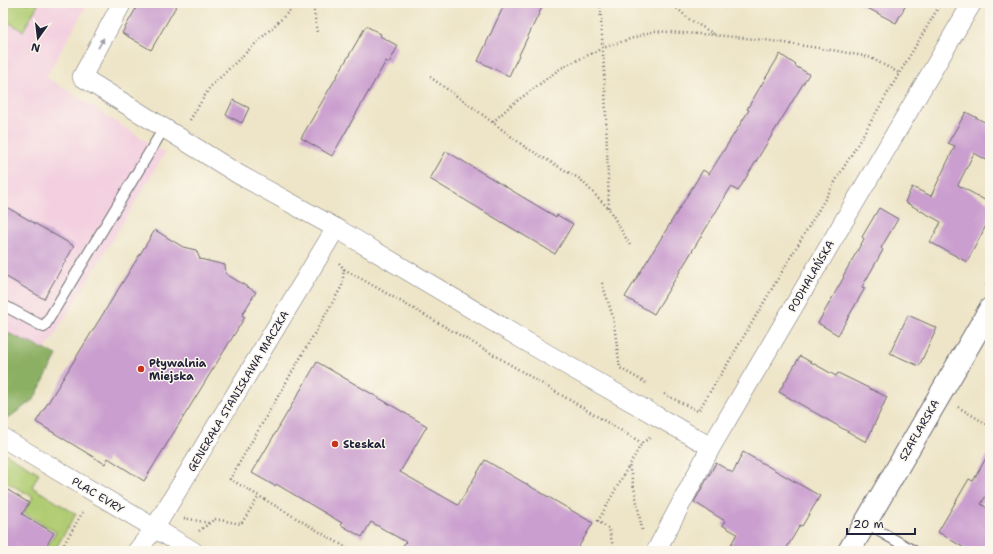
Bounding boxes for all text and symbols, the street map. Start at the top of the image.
north arrow [18,18,58,58]
one-way arrow [97,37,104,49]
text: N [29,39,42,56]
street label: PODHALAŃSKA [784,237,838,315]
street label: GENERAŁA STANISŁAWA MACZKA [184,308,293,475]
place label: Pływalnia Miejska [149,356,207,384]
marker: Pływalnia Miejska [136,364,146,374]
street label: SZAFLARSKA [896,397,943,464]
place label: Steskal [343,437,385,452]
marker: Steskal [330,439,340,449]
street label: PLAC EVRY [69,474,127,517]
scale bar [847,510,915,536]
text: 20 m [853,516,884,532]

